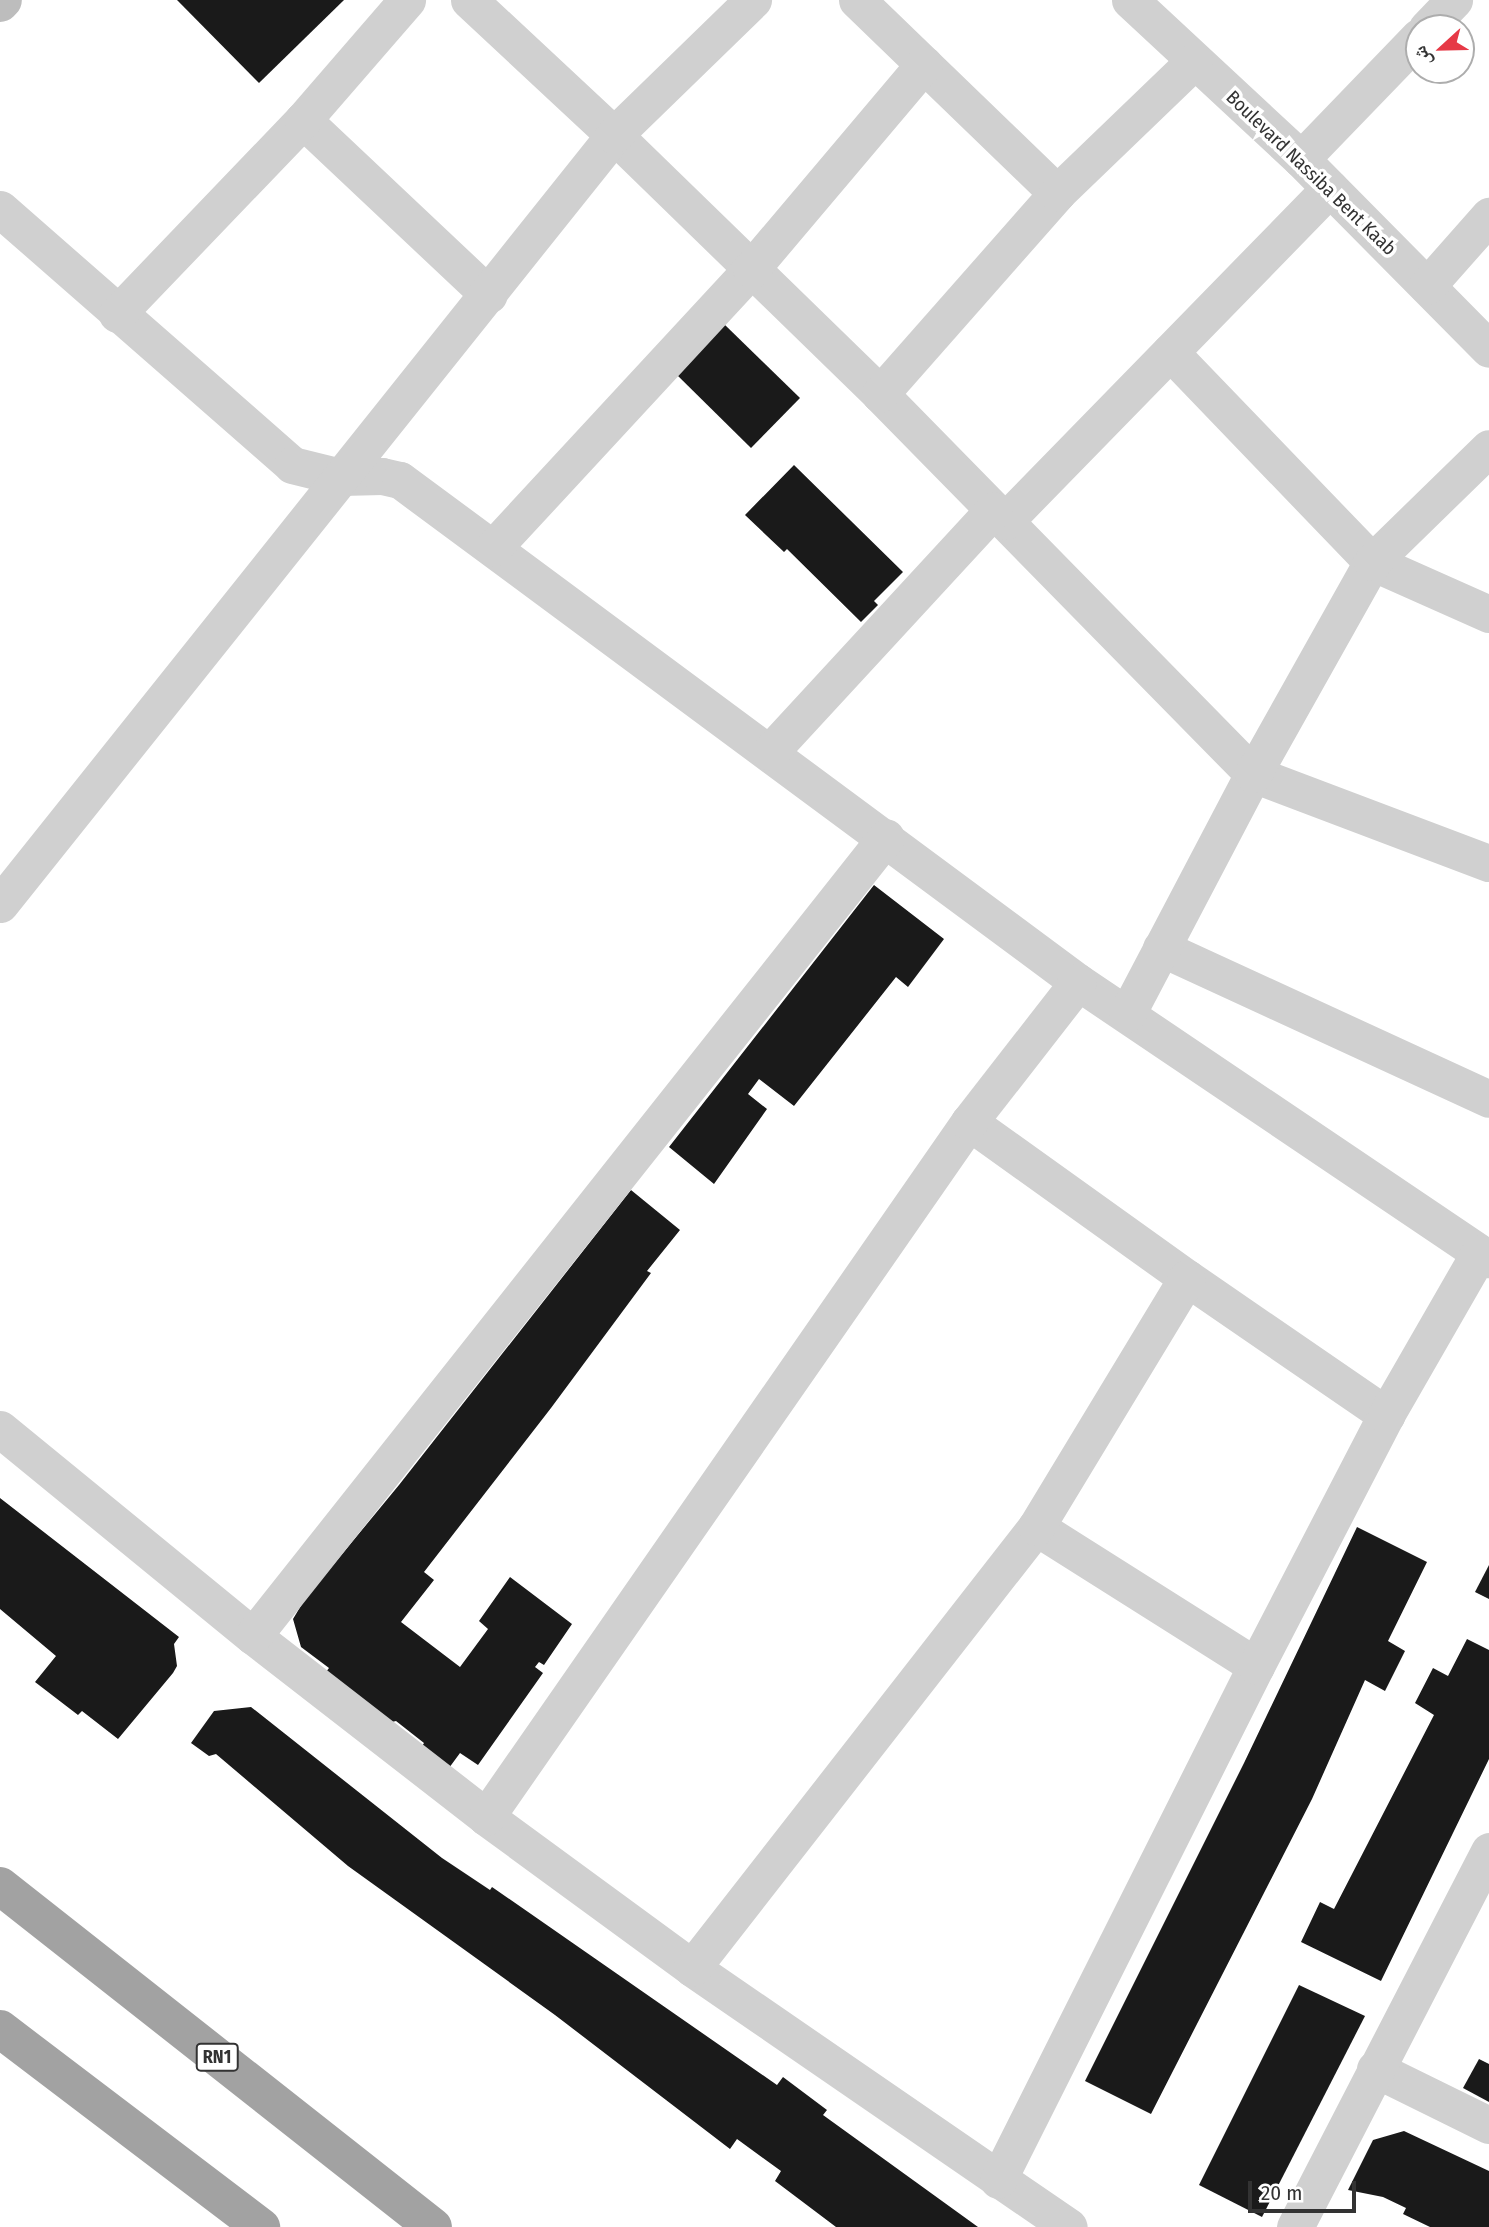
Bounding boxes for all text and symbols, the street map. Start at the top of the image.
north arrow [1405,14,1475,84]
text: ش [1407,43,1436,70]
street label: Boulevard Nassiba Bent Kaab [1221,86,1401,260]
road number: RN1 [194,2042,240,2071]
scale bar [1251,2168,1360,2212]
text: 20 m [1261,2180,1302,2206]

